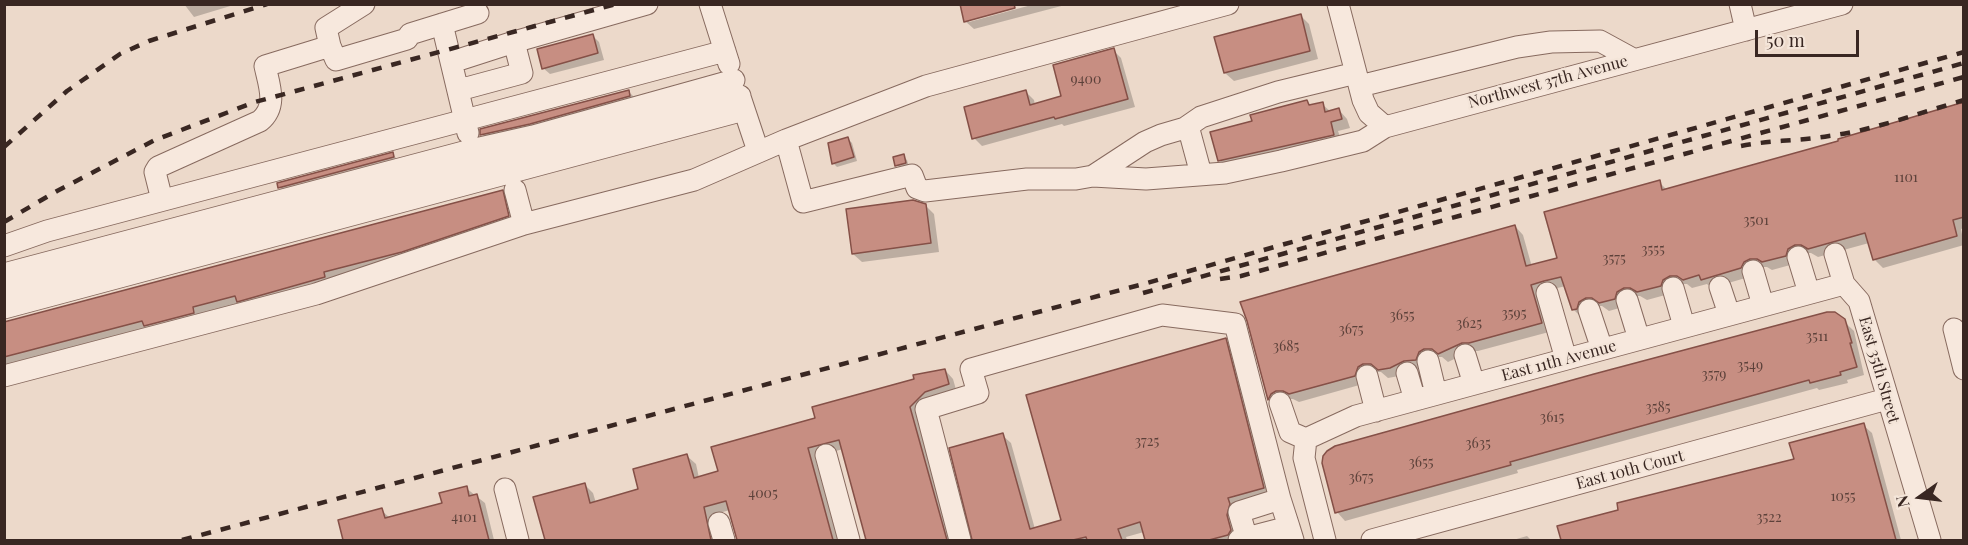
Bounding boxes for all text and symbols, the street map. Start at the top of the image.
scale bar [1758,18,1862,56]
text: 50 m [1766,28,1805,52]
street label: Northwest 37th Avenue [1466,51,1630,113]
house number: 9400 [1071,72,1101,88]
house number: 1101 [1894,170,1918,186]
house number: 3501 [1743,213,1769,229]
house number: 3555 [1641,242,1665,258]
house number: 3575 [1602,251,1626,267]
house number: 3595 [1501,306,1527,322]
house number: 3655 [1389,308,1415,324]
street label: East 35th Street [1855,314,1903,426]
house number: 3625 [1456,316,1482,332]
house number: 3675 [1338,322,1364,338]
house number: 3511 [1806,329,1828,345]
street label: East 11th Avenue [1499,336,1619,386]
house number: 3685 [1273,339,1299,355]
house number: 3549 [1737,358,1763,374]
house number: 3579 [1702,367,1726,383]
house number: 3585 [1645,400,1671,416]
house number: 3615 [1540,410,1564,426]
house number: 3725 [1135,434,1159,450]
house number: 3635 [1465,436,1491,452]
street label: East 10th Court [1574,446,1686,494]
house number: 3655 [1408,455,1434,471]
north arrow [1890,467,1950,527]
house number: 3675 [1348,470,1374,486]
house number: 4005 [748,486,778,502]
house number: 1055 [1830,489,1856,505]
text: N [1890,493,1914,510]
house number: 4101 [451,510,477,526]
house number: 3522 [1756,510,1782,526]

